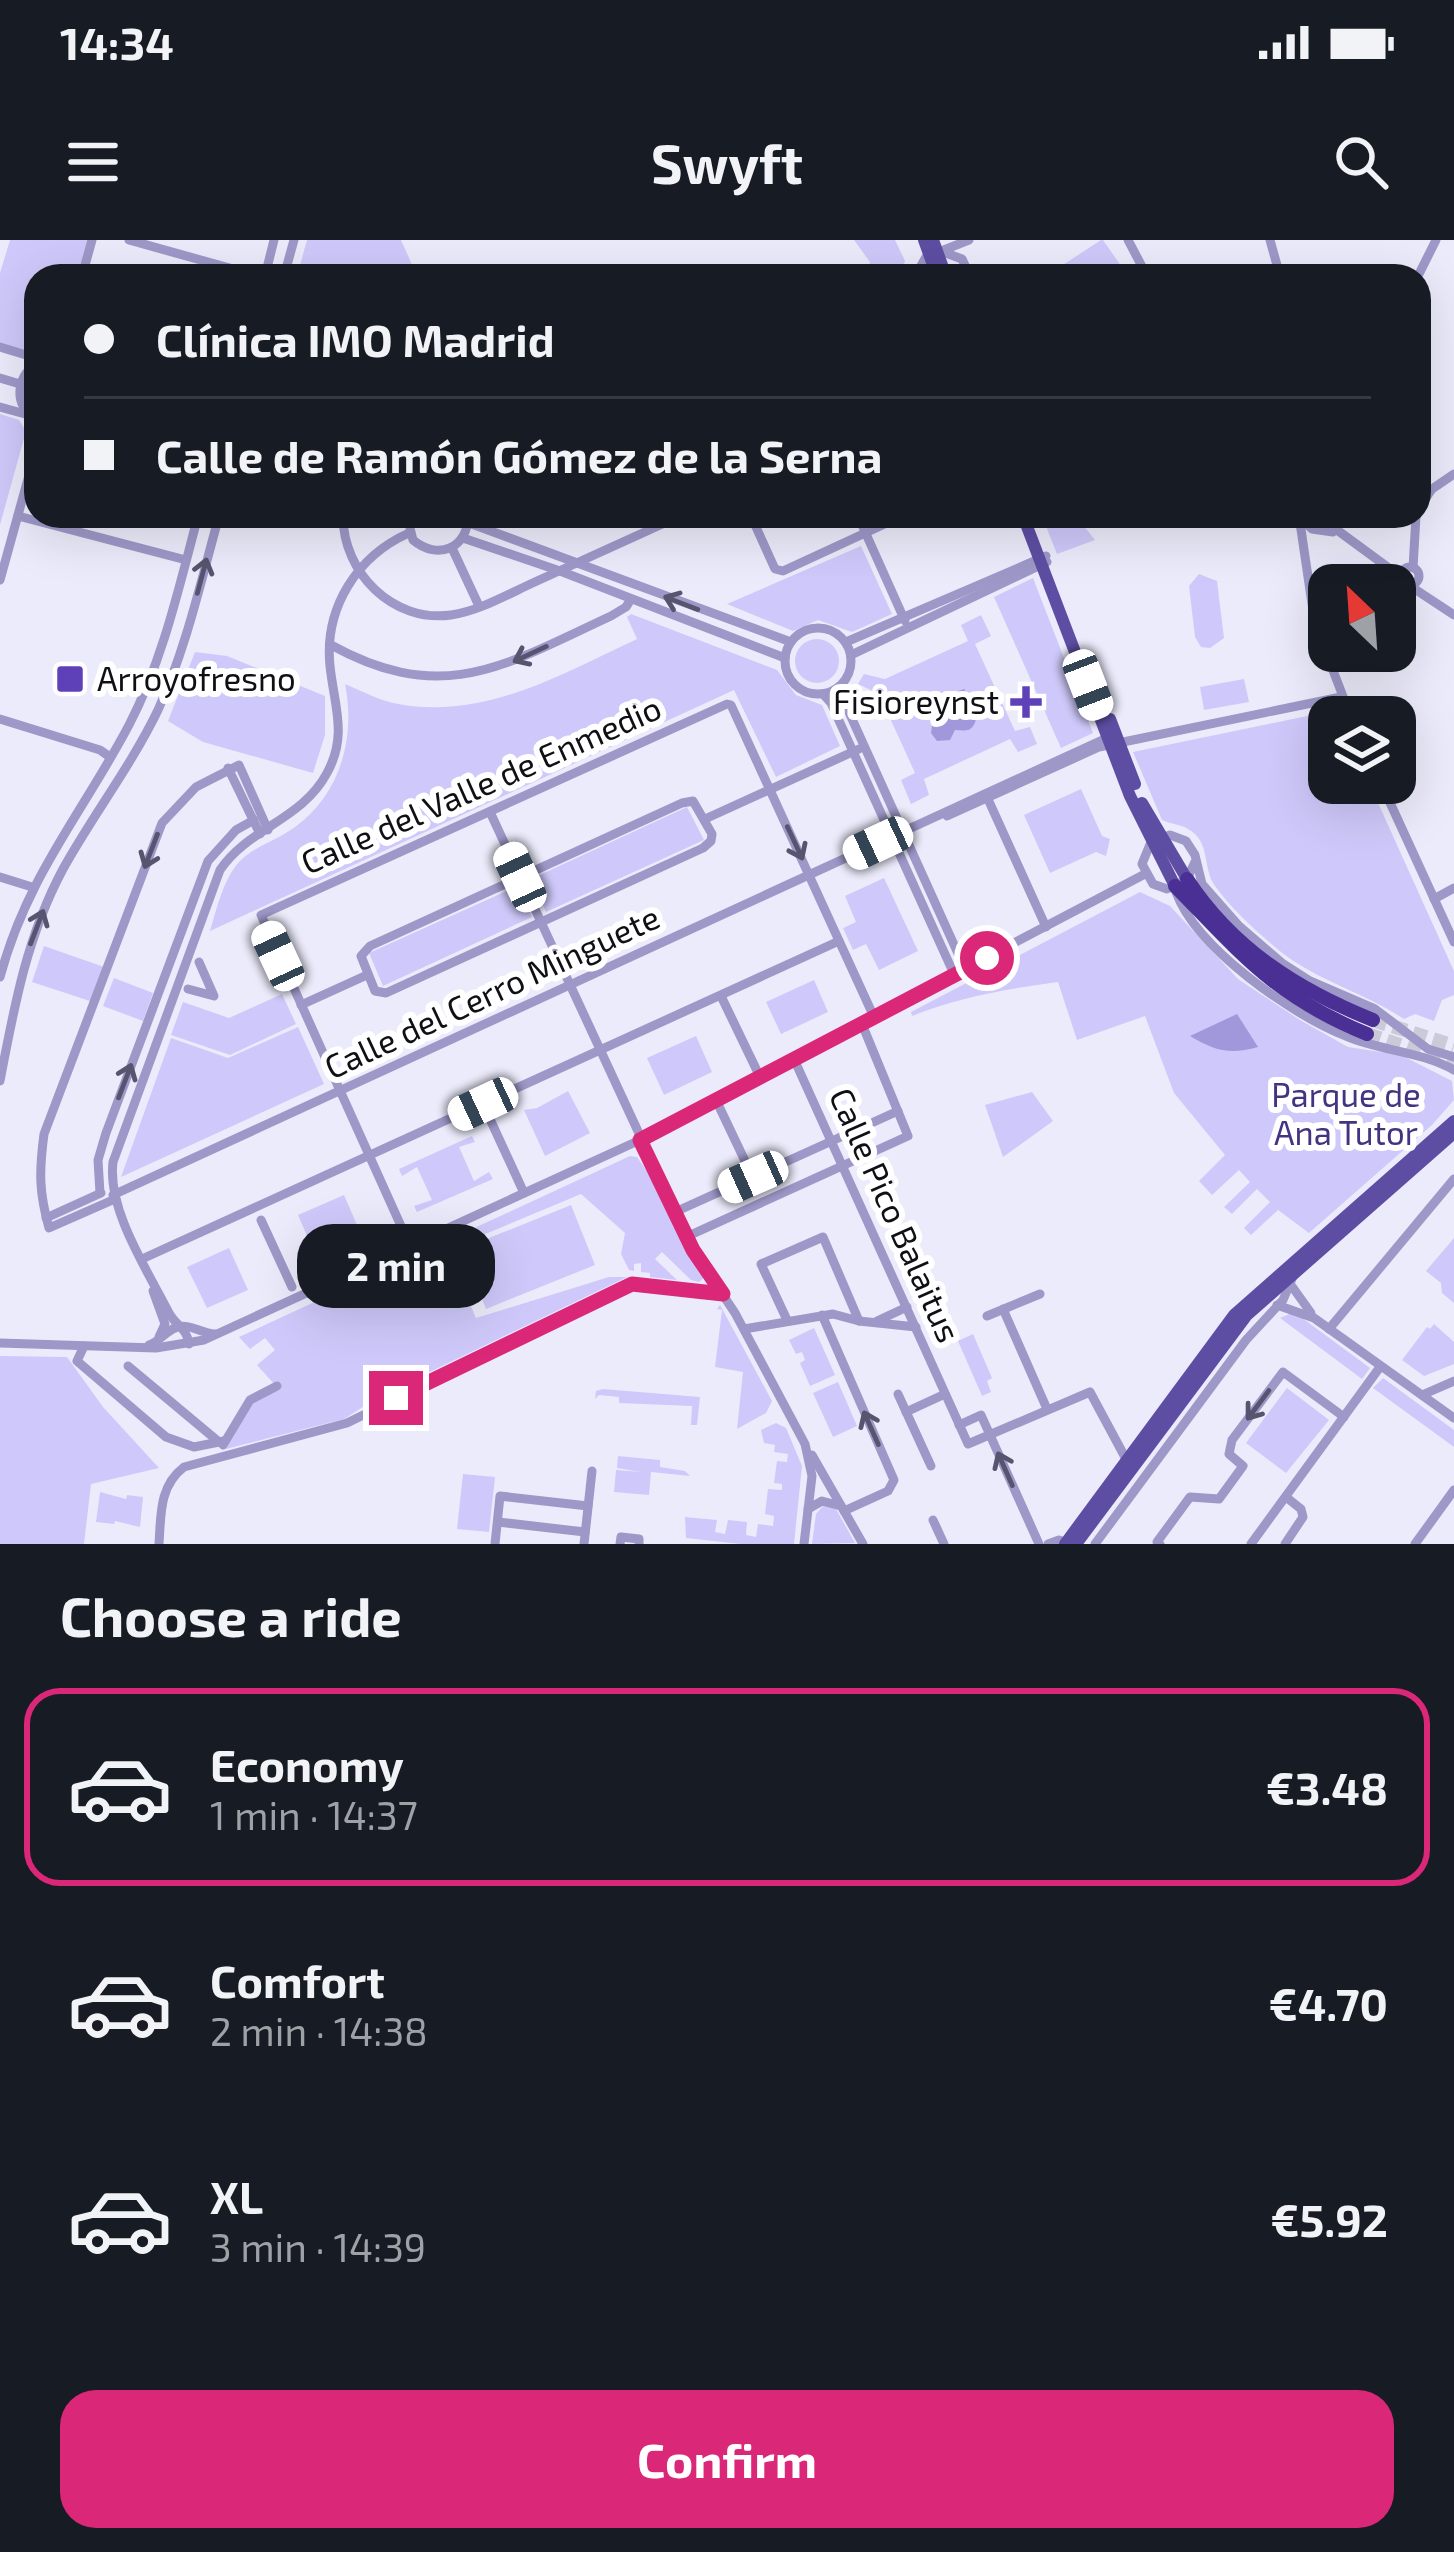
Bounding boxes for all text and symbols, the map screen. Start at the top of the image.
text: 14:34 [60,15,174,69]
icon: menu [60,129,126,195]
icon: search [1328,129,1394,195]
text: Swyft [651,130,803,195]
text: Clínica IMO Madrid [156,312,555,366]
text: Calle de Ramón Gómez de la Serna [156,428,882,482]
one-way arrow [193,558,215,596]
north arrow [1308,564,1416,672]
map controls [1308,564,1416,804]
one-way arrow [663,590,700,612]
one-way arrow [513,644,549,666]
car [1058,645,1118,725]
place label: Arroyofresno [97,658,296,698]
marker: Arroyofresno [54,663,86,695]
place label: Fisioreynst [833,681,999,721]
marker: Fisioreynst [1010,686,1042,718]
street label: Calle del Valle de Enmedio [294,687,667,882]
button: layers [1308,696,1416,804]
car [838,811,918,875]
one-way arrow [785,824,807,860]
one-way arrow [139,831,161,868]
car [488,837,552,917]
street label: Calle del Cerro Minguete [318,896,665,1086]
one-way arrow [28,909,50,946]
car [246,916,310,996]
route start [960,931,1014,985]
one-way arrow [116,1064,138,1101]
car [443,1072,523,1136]
park label: Parque de Ana Tutor [1271,1074,1421,1152]
street label: Calle Pico Balaitus [822,1081,970,1348]
car [713,1146,793,1208]
callout: 2 min [297,1224,495,1308]
text: 2 min [346,1242,446,1289]
route end [369,1371,423,1425]
one-way arrow [1246,1388,1272,1421]
one-way arrow [859,1411,881,1447]
one-way arrow [993,1451,1015,1487]
text: Choose a ride [60,1583,402,1648]
icon: car [66,1733,174,1841]
text: Economy [210,1737,404,1791]
text: €3.48 [1266,1760,1388,1814]
text: 1 min · 14:37 [210,1791,418,1838]
icon: car [66,1949,174,2057]
text: Comfort [210,1953,385,2007]
text: €4.70 [1269,1976,1388,2030]
text: 2 min · 14:38 [210,2007,428,2054]
icon: car [66,2165,174,2273]
text: XL [210,2169,263,2223]
text: €5.92 [1271,2192,1388,2246]
text: 3 min · 14:39 [210,2223,426,2270]
button: Confirm [60,2390,1394,2528]

